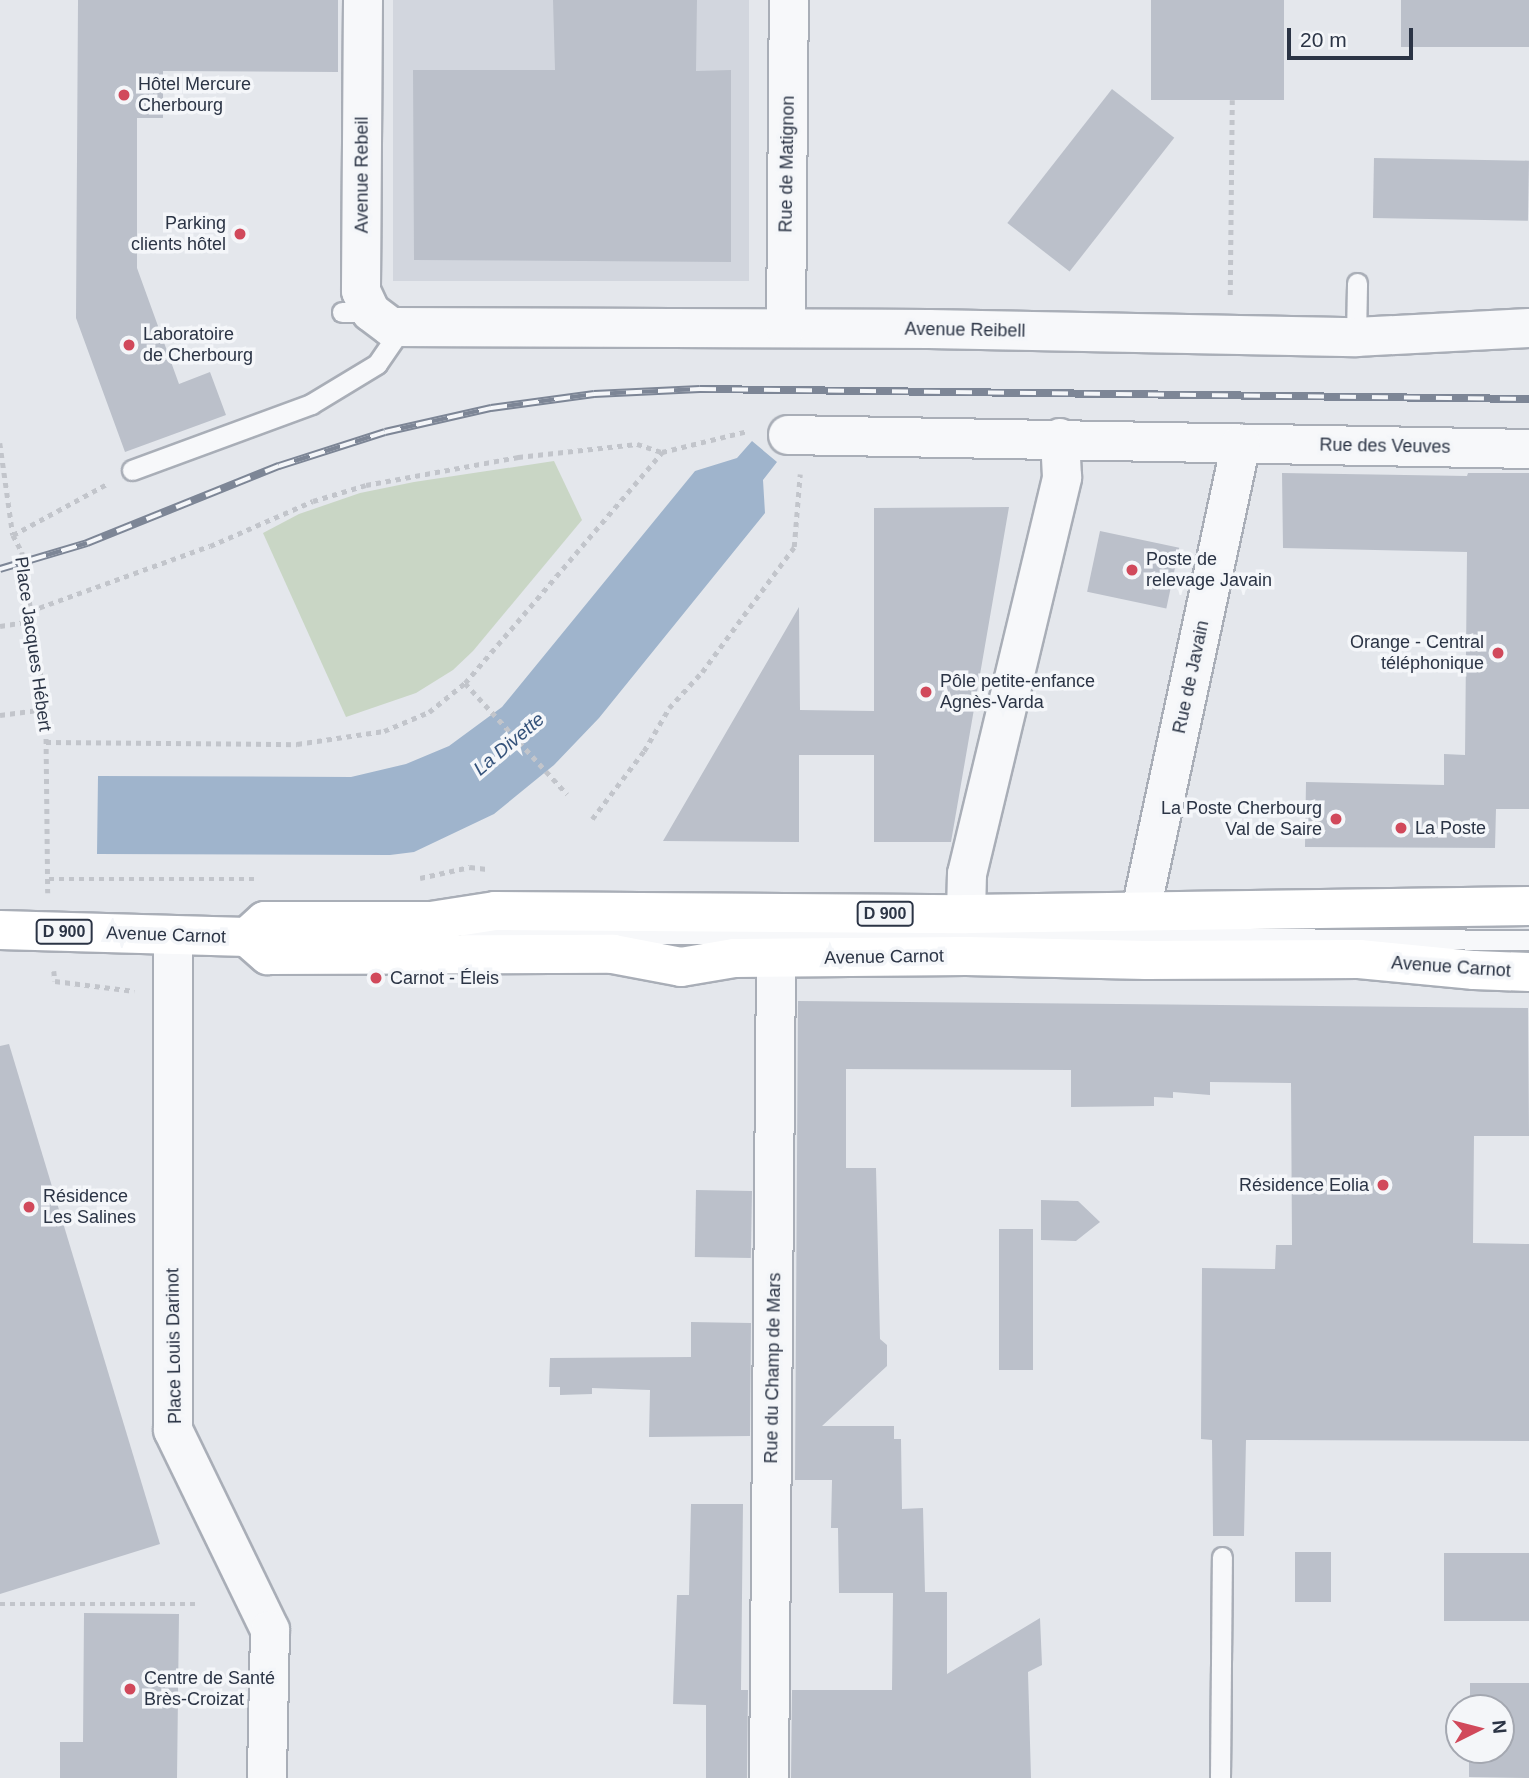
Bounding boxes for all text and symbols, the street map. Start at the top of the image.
scale bar [1291,14,1417,58]
text: 20 m [1300,28,1347,51]
place label: Hôtel Mercure Cherbourg [138,74,251,116]
marker: Hôtel Mercure Cherbourg [116,87,132,103]
street label: Rue de Matignon [775,95,799,233]
street label: Avenue Rebeil [351,117,373,233]
place label: Parking clients hôtel [131,213,226,256]
marker: Parking clients hôtel [232,226,248,242]
street label: Avenue Reibell [904,318,1026,342]
place label: Laboratoire de Cherbourg [143,324,253,366]
marker: Laboratoire de Cherbourg [121,337,137,353]
street label: Rue des Veuves [1319,434,1451,458]
place label: Poste de relevage Javain [1146,549,1272,592]
street label: Place Jacques Hébert [10,555,56,733]
marker: Poste de relevage Javain [1124,562,1140,578]
street label: Rue de Javain [1168,618,1214,736]
place label: Orange - Central téléphonique [1350,632,1484,674]
marker: Orange - Central téléphonique [1490,645,1506,661]
place label: Pôle petite-enfance Agnès-Varda [940,671,1095,714]
marker: Pôle petite-enfance Agnès-Varda [918,684,934,700]
water label: La Divette [469,708,549,780]
place label: La Poste Cherbourg Val de Saire [1161,798,1322,840]
marker: La Poste Cherbourg Val de Saire [1328,811,1344,827]
place label: La Poste [1415,817,1486,839]
marker: La Poste [1393,820,1409,836]
road number: D 900 [855,902,915,926]
road number: D 900 [34,920,94,944]
street label: Avenue Carnot [106,922,226,948]
street label: Avenue Carnot [824,945,944,969]
street label: Avenue Carnot [1391,952,1511,982]
place label: Carnot - Éleis [390,967,499,989]
marker: Carnot - Éleis [368,970,384,986]
place label: Résidence Eolia [1239,1174,1369,1196]
marker: Résidence Eolia [1375,1177,1391,1193]
place label: Résidence Les Salines [43,1186,136,1228]
marker: Résidence Les Salines [21,1199,37,1215]
street label: Place Louis Darinot [162,1268,186,1424]
street label: Rue du Champ de Mars [761,1272,785,1464]
place label: Centre de Santé Brès-Croizat [144,1668,275,1710]
marker: Centre de Santé Brès-Croizat [122,1681,138,1697]
north arrow [1445,1694,1515,1764]
text: N [1488,1719,1511,1735]

